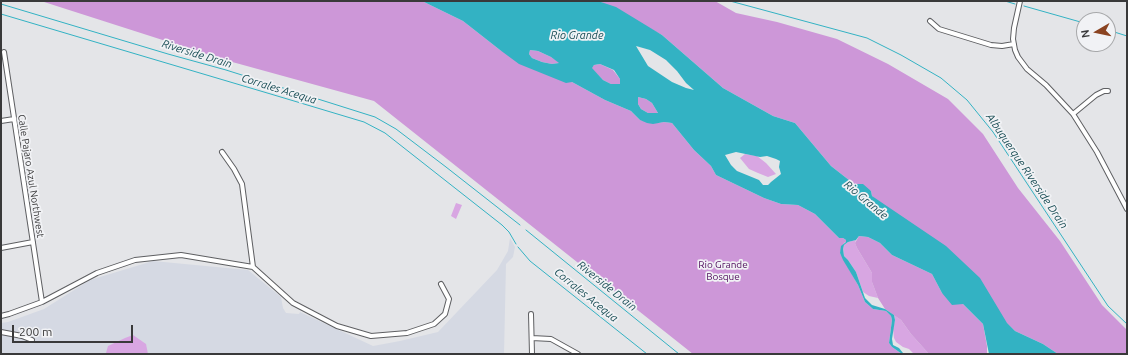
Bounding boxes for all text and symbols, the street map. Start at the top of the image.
north arrow [1076,12,1116,52]
water label: Rio Grande [550,28,604,42]
text: N [1079,29,1092,39]
water label: Riverside Drain [160,37,234,71]
water label: Corrales Acequa [240,71,318,107]
water label: Albuquerque Riverside Drain [983,111,1071,231]
street label: Calle Pajaro Azul Northwest [15,113,47,239]
water label: Rio Grande [841,178,891,222]
water label: Riverside Drain [575,258,639,314]
park label: Rio Grande Bosque [698,259,748,282]
water label: Corrales Acequa [552,265,620,325]
scale bar [14,317,135,343]
text: 200 m [19,325,52,338]

